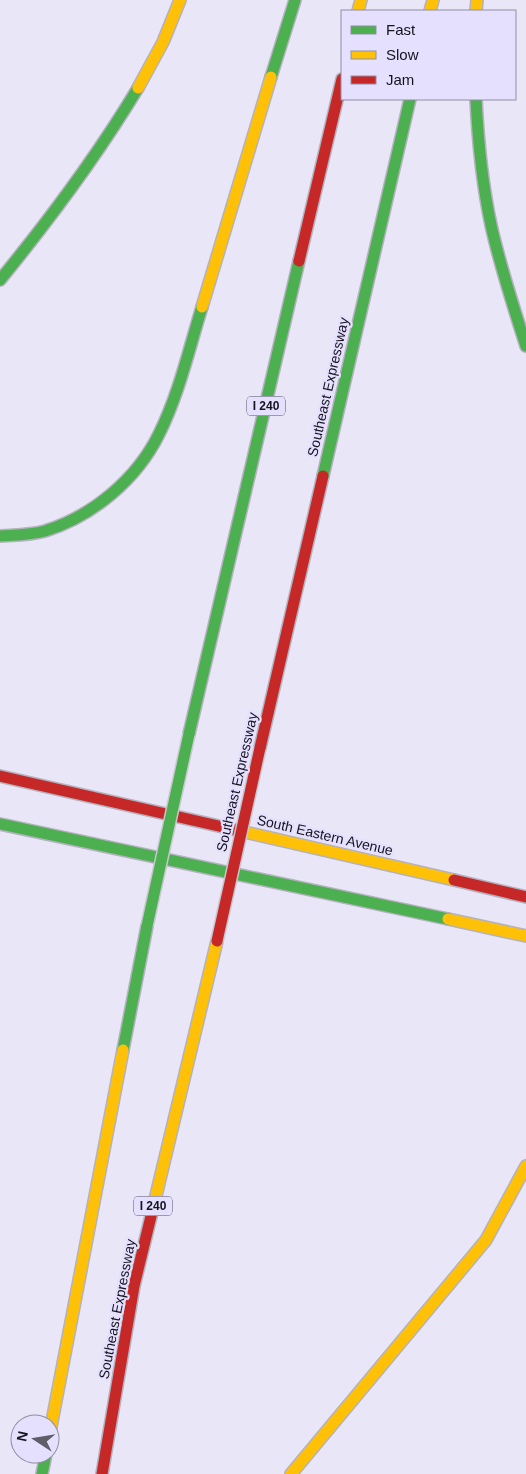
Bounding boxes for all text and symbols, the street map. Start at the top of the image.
legend [341,10,516,100]
text: Fast [386,21,416,38]
text: Slow [386,46,419,63]
text: Jam [386,71,414,88]
street label: Southeast Expressway [304,316,352,458]
road number: I 240 [247,396,285,416]
street label: Southeast Expressway [213,711,261,853]
street label: South Eastern Avenue [255,812,395,858]
road number: I 240 [134,1196,172,1216]
street label: Southeast Expressway [96,1238,138,1380]
north arrow [10,1414,60,1464]
text: N [13,1430,31,1443]

